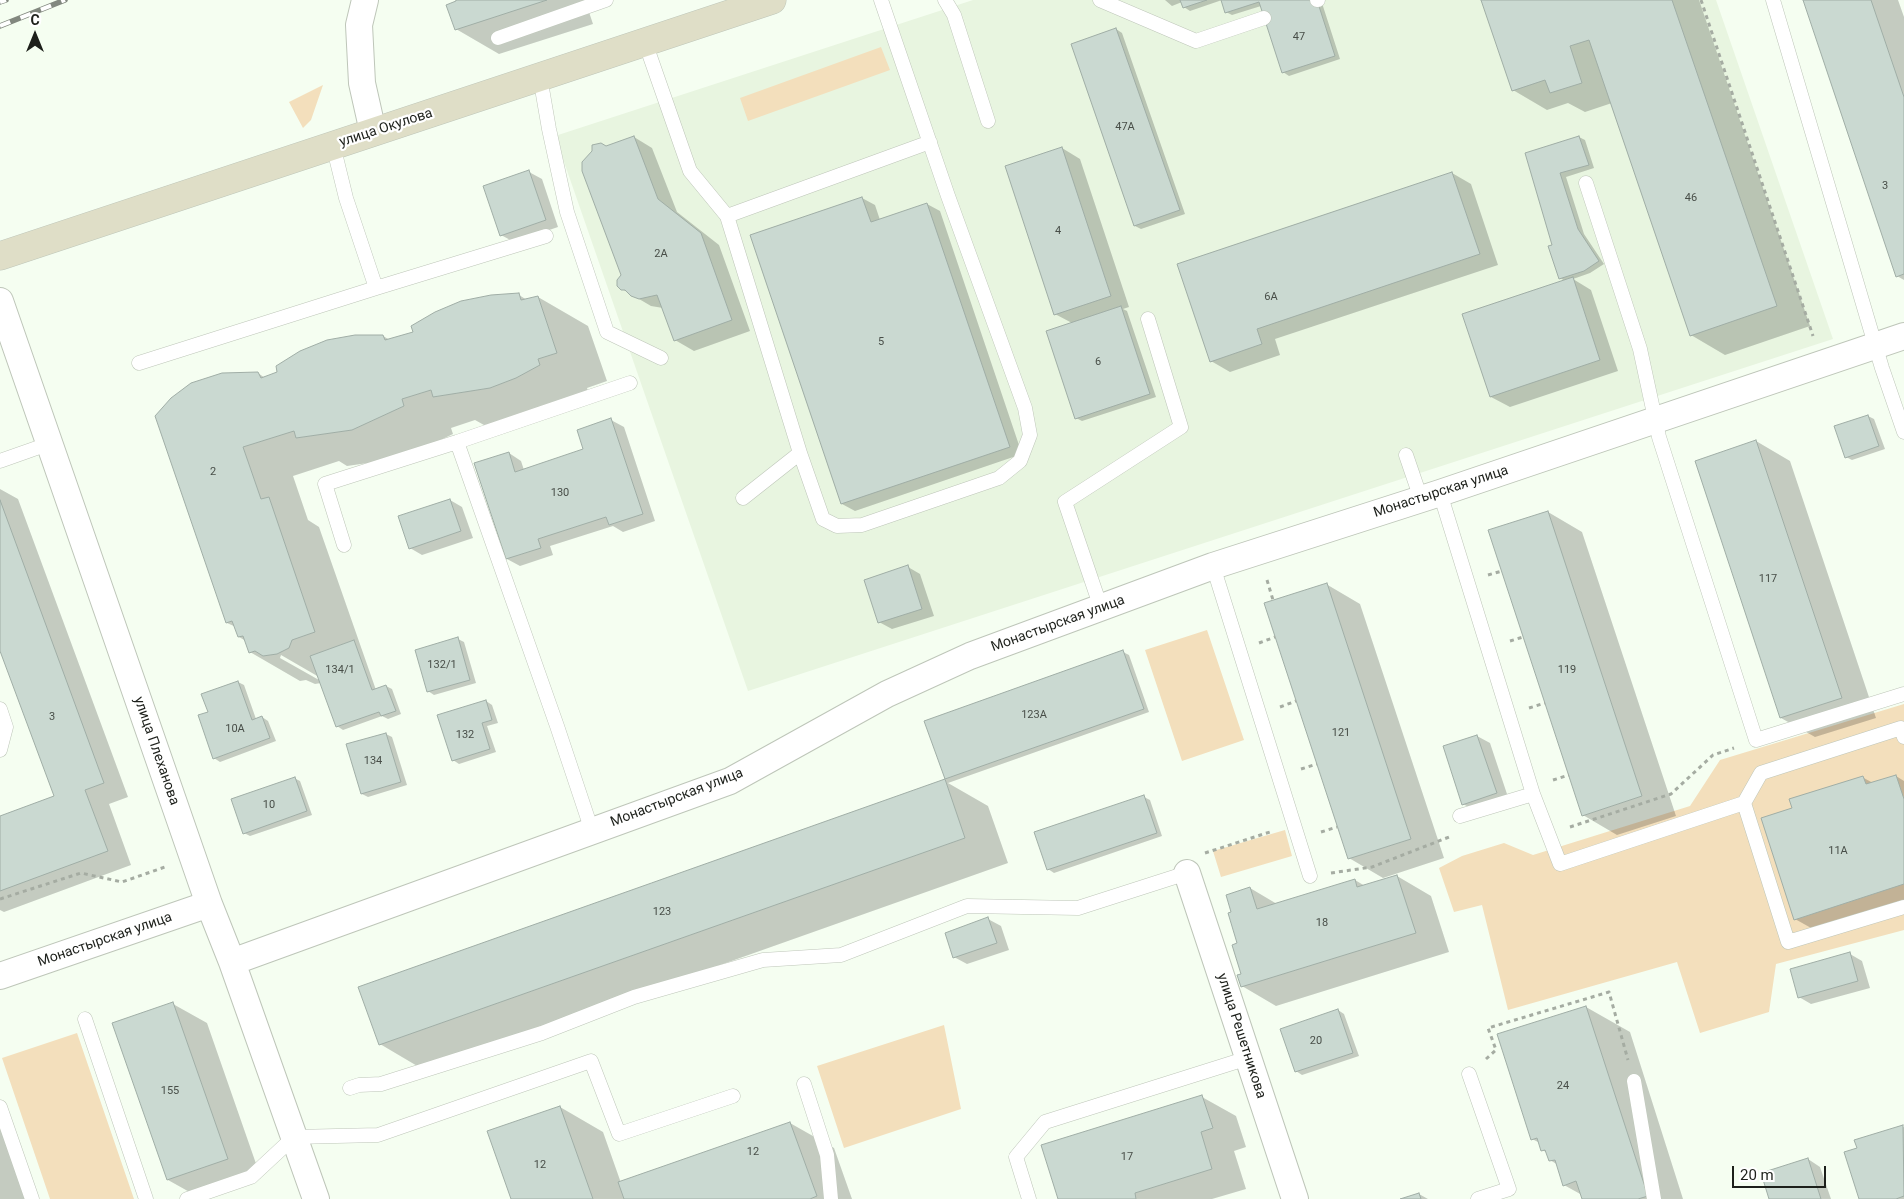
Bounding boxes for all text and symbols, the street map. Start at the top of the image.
north arrow [10,10,60,60]
text: С [30,12,40,28]
house number: 47 [1293,30,1305,44]
street label: улица Окулова [337,105,435,151]
house number: 47А [1115,120,1135,134]
house number: 3 [1882,179,1888,193]
house number: 46 [1685,191,1697,205]
house number: 4 [1055,224,1061,238]
house number: 2А [654,247,668,261]
house number: 6А [1264,290,1278,304]
house number: 5 [878,335,884,349]
house number: 6 [1095,355,1101,369]
street label: Монастырская улица [1371,462,1511,522]
house number: 2 [210,465,216,479]
house number: 130 [551,486,569,500]
house number: 117 [1759,572,1777,586]
street label: Монастырская улица [989,592,1127,656]
house number: 132/1 [427,658,457,672]
house number: 134/1 [325,663,355,677]
house number: 119 [1558,663,1576,677]
street label: улица Плеханова [130,695,182,807]
house number: 123А [1021,708,1047,722]
house number: 3 [49,710,55,724]
house number: 10А [225,722,245,736]
house number: 121 [1332,726,1350,740]
house number: 132 [456,728,474,742]
house number: 134 [364,754,382,768]
street label: Монастырская улица [608,765,746,831]
house number: 10 [263,798,275,812]
house number: 11А [1828,844,1848,858]
house number: 123 [653,905,671,919]
street label: Монастырская улица [36,909,174,971]
house number: 18 [1316,916,1328,930]
street label: улица Решетникова [1213,971,1269,1101]
house number: 20 [1310,1034,1322,1048]
house number: 24 [1557,1079,1569,1093]
house number: 155 [161,1084,179,1098]
house number: 12 [747,1145,759,1159]
house number: 17 [1121,1150,1133,1164]
scale bar [1734,1156,1828,1188]
house number: 12 [534,1158,546,1172]
text: 20 m [1740,1166,1774,1184]

